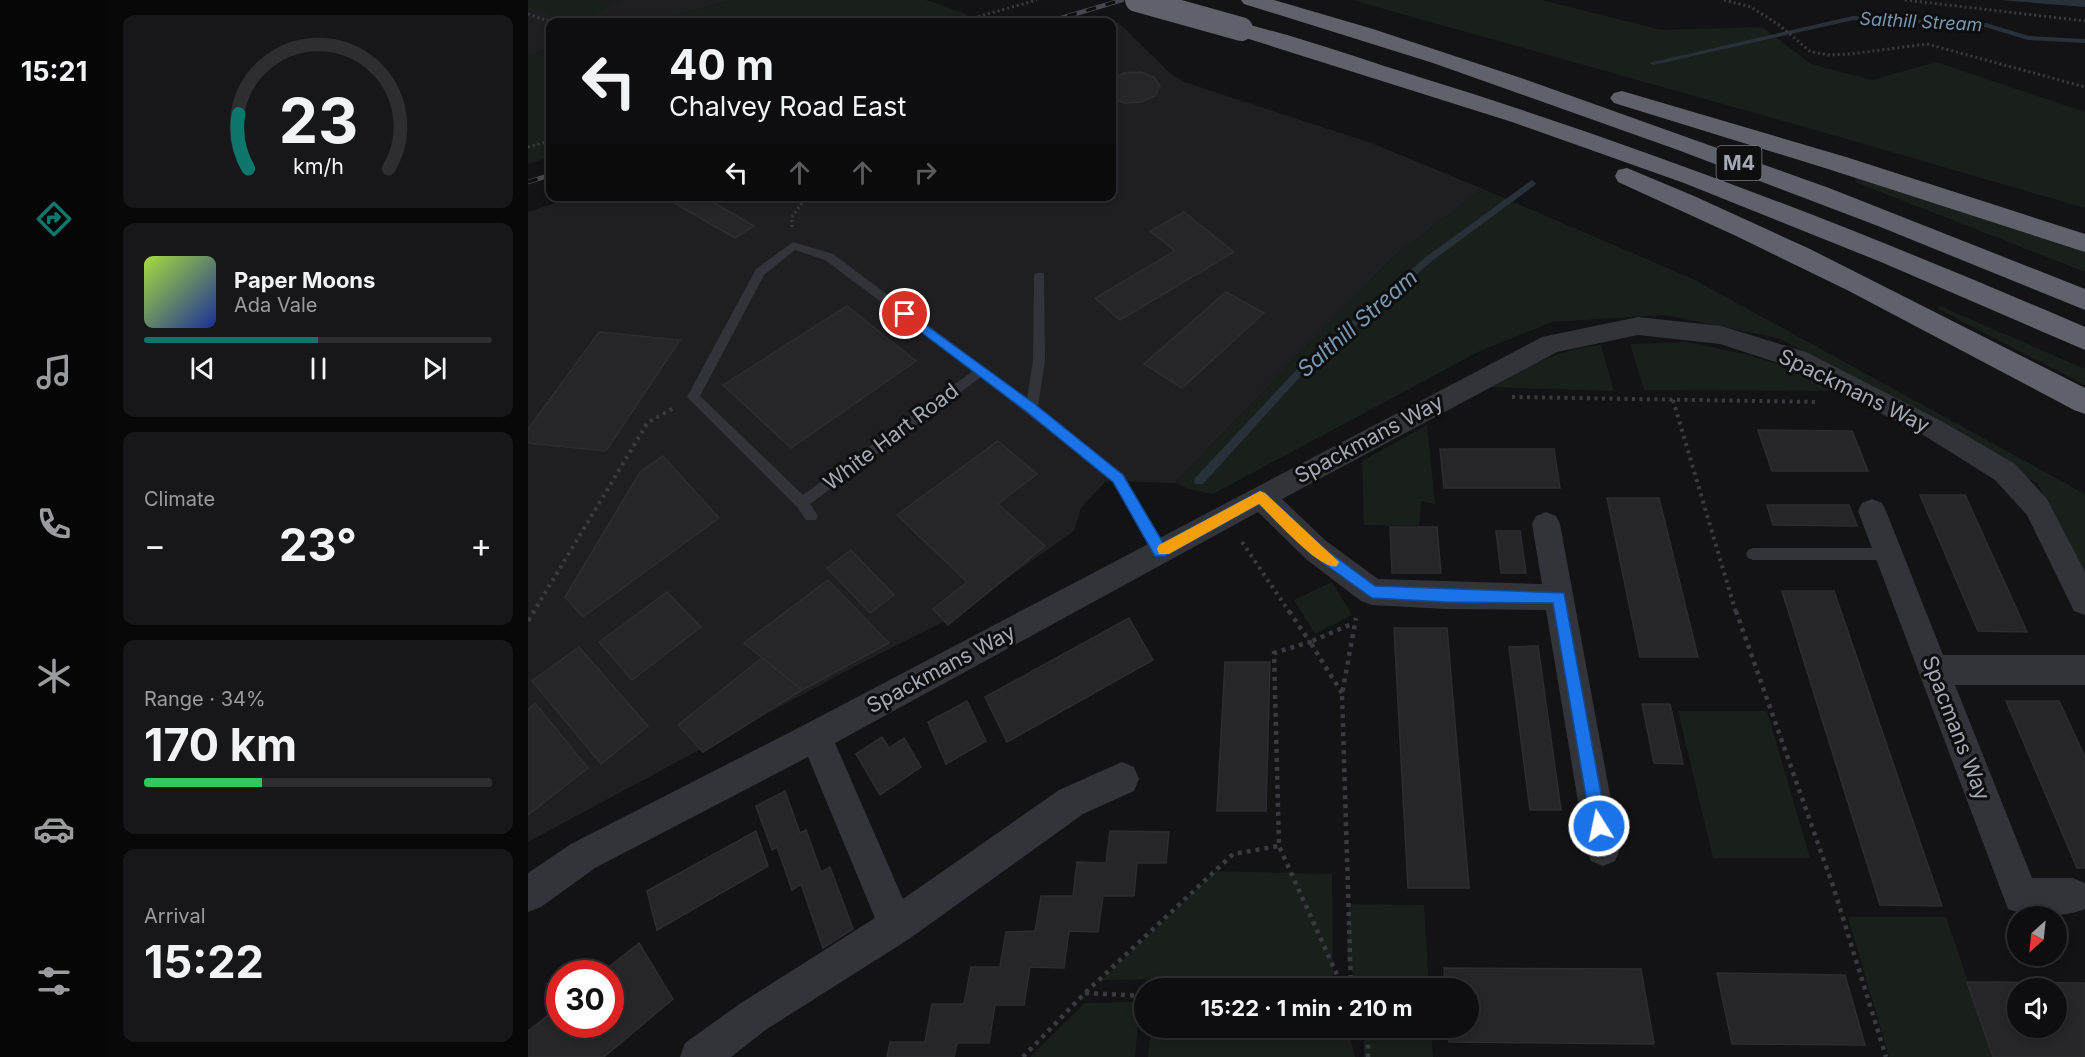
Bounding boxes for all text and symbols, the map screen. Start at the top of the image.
water label: Salthill Stream [1859,8,1983,35]
text: 40 m [669,39,774,90]
icon: left [570,42,648,120]
text: 15:21 [21,55,87,88]
text: 23 [278,83,358,158]
text: Chalvey Road East [669,90,906,123]
road number: M4 [1716,146,1762,180]
text: km/h [293,153,343,179]
icon: left [720,156,753,189]
icon: ahead [783,156,816,189]
icon: ahead [846,156,879,189]
icon: right [909,156,942,189]
icon: directions [33,198,75,240]
water label: Salthill Stream [1292,264,1422,382]
text: Paper Moons [234,267,375,293]
pin [879,288,930,339]
text: Ada Vale [234,293,317,317]
icon: arrive [888,297,921,330]
street label: Spackmans Way [1775,343,1934,438]
icon: music [33,351,75,393]
icon: previous [186,352,219,385]
icon: pause [302,352,335,385]
icon: next [418,352,451,385]
street label: White Hart Road [818,378,963,495]
street label: Spackmans Way [1290,389,1447,488]
text: Climate [144,487,215,511]
icon: phone [33,503,75,545]
text: 23° [279,517,357,572]
text: − [144,525,166,565]
text: + [470,525,492,565]
street label: Spackmans Way [862,619,1019,718]
street label: Spacmans Way [1917,652,1996,804]
icon: climate [33,655,75,697]
text: Range · 34% [144,687,266,711]
text: 170 km [144,717,297,772]
position arrow [1567,794,1631,858]
icon: car [33,808,75,850]
text: Arrival [144,904,206,928]
north arrow [2007,906,2067,966]
map controls [2007,906,2067,1038]
text: 15:22 [144,934,264,989]
icon: filters [33,960,75,1002]
speed limit sign: 30 [546,960,624,1038]
button: sound [2007,978,2067,1038]
text: 15:22 · 1 min · 210 m [1200,995,1413,1021]

